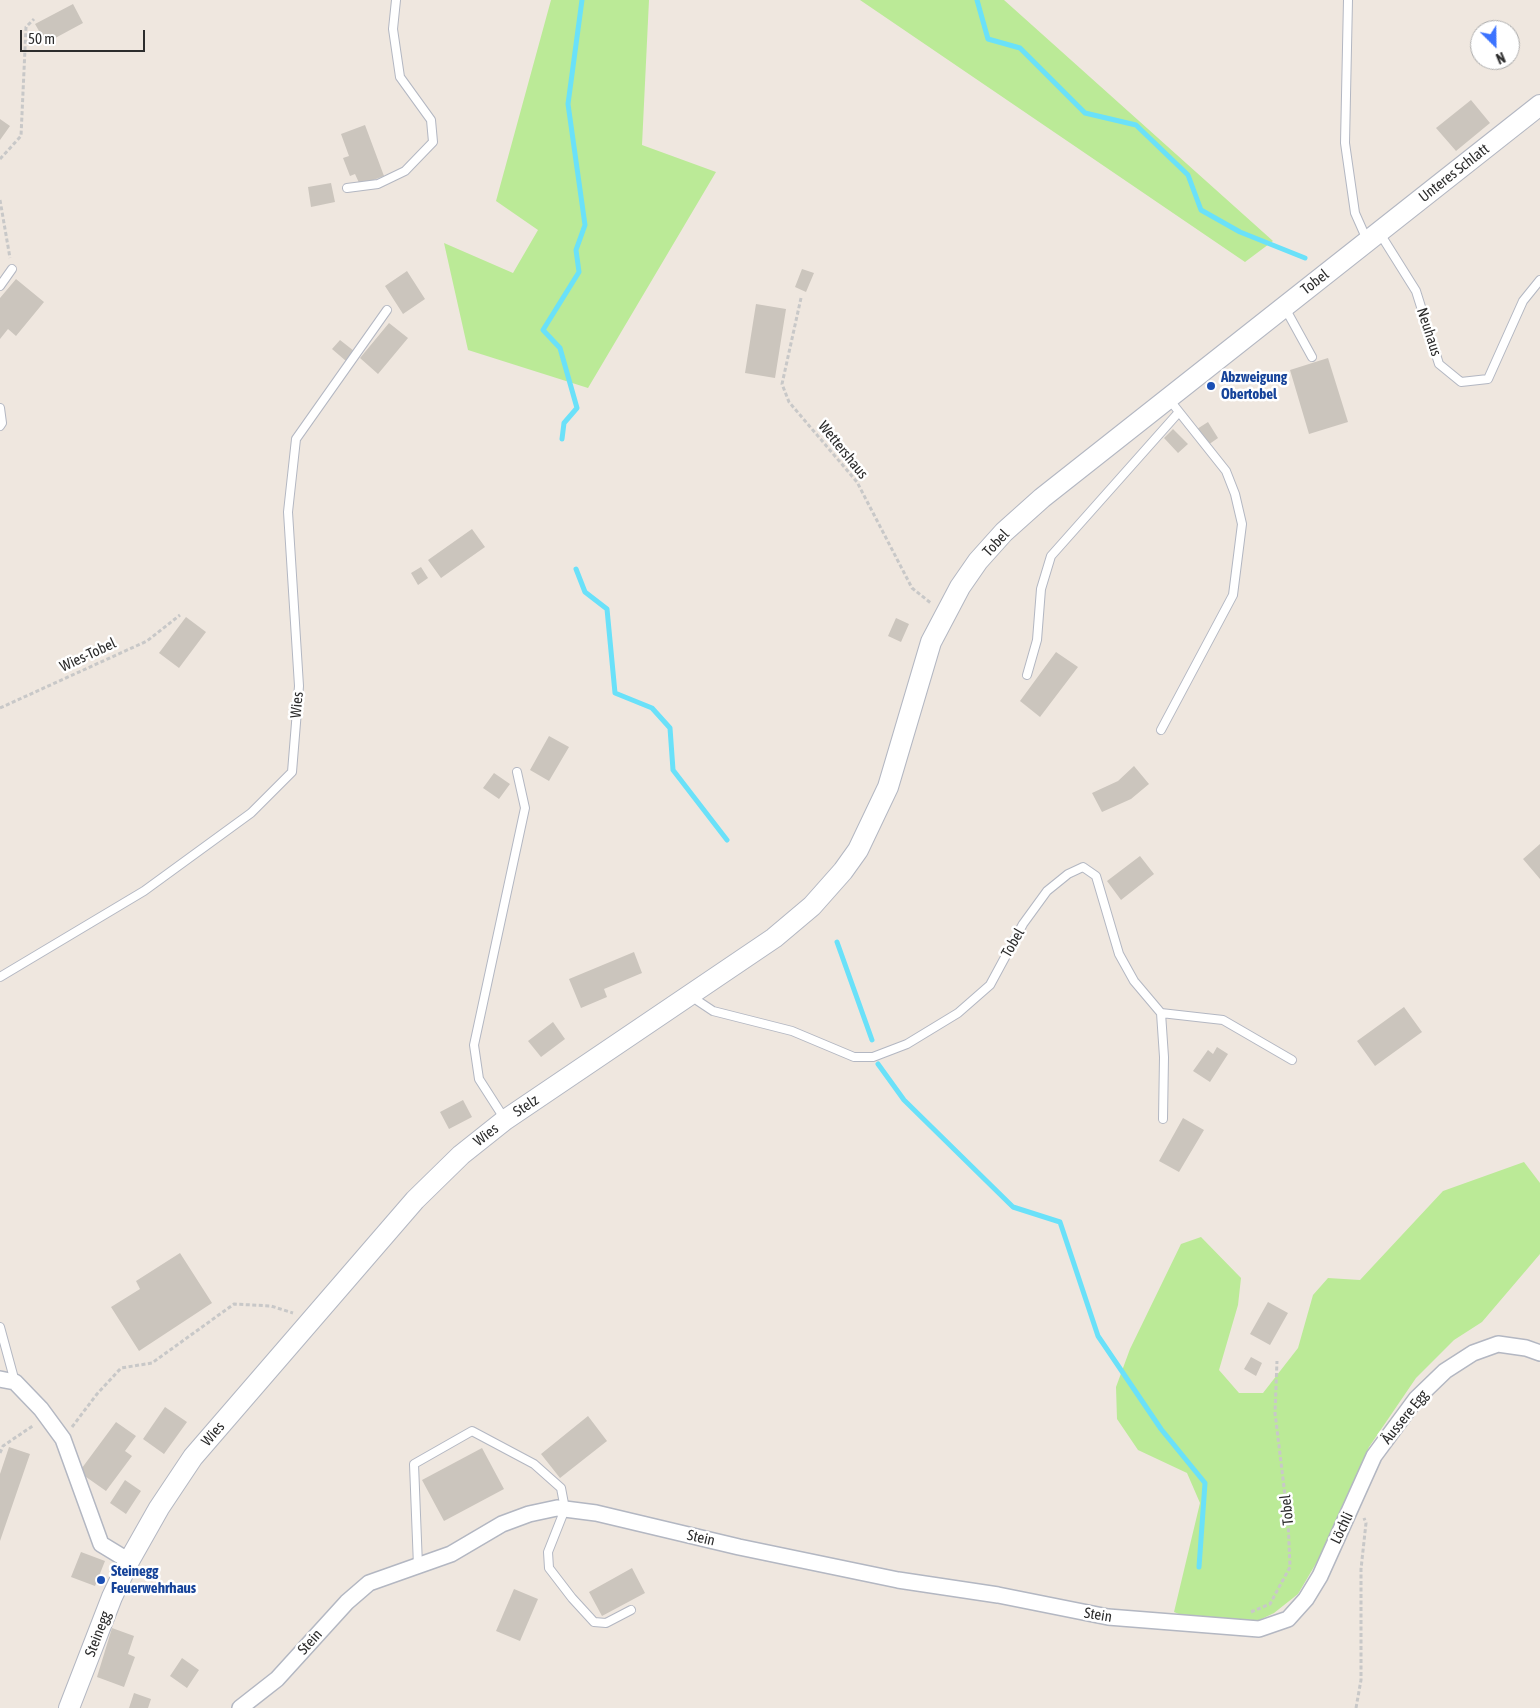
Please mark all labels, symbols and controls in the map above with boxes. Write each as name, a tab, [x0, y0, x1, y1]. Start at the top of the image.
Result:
scale bar	[22, 20, 148, 52]
north arrow	[1470, 20, 1520, 70]
text: 50 m	[28, 30, 55, 47]
text: N	[1494, 49, 1507, 67]
street label: Unteres Schlatt	[1415, 140, 1493, 206]
street label: Tobel	[1297, 265, 1333, 299]
street label: Neuhaus	[1413, 306, 1445, 358]
place label: Abzweigung Obertobel	[1221, 368, 1287, 403]
marker: Abzweigung Obertobel	[1205, 380, 1217, 392]
street label: Wettershaus	[814, 418, 872, 482]
street label: Tobel	[979, 526, 1013, 560]
street label: Wies-Tobel	[57, 634, 119, 676]
street label: Wies	[287, 691, 307, 719]
street label: Tobel	[998, 925, 1028, 961]
street label: Stelz	[510, 1091, 542, 1121]
street label: Wies	[470, 1120, 502, 1150]
street label: Äussere Egg	[1378, 1386, 1432, 1448]
street label: Wies	[198, 1418, 228, 1450]
street label: Tobel	[1276, 1494, 1298, 1526]
street label: Löchli	[1327, 1509, 1357, 1547]
street label: Stein	[685, 1526, 717, 1550]
place label: Steinegg Feuerwehrhaus	[111, 1562, 196, 1597]
marker: Steinegg Feuerwehrhaus	[95, 1574, 107, 1586]
street label: Stein	[1083, 1604, 1113, 1626]
street label: Steinegg	[81, 1609, 115, 1659]
street label: Stein	[294, 1626, 326, 1658]

